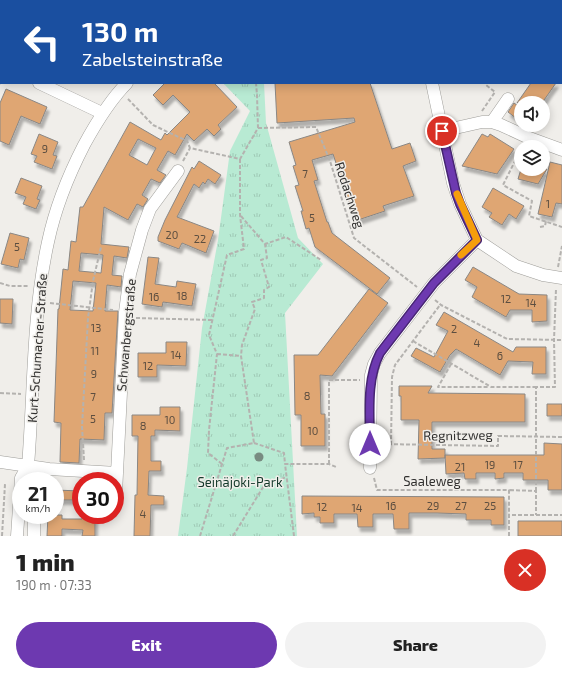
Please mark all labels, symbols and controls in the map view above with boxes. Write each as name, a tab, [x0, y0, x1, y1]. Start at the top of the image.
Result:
text: 130 m	[82, 14, 158, 48]
icon: left	[16, 16, 68, 68]
text: Zabelsteinstraße	[82, 48, 223, 70]
map controls	[514, 96, 550, 176]
button: sound	[514, 96, 550, 132]
pin	[425, 114, 459, 148]
icon: arrive	[431, 120, 453, 142]
button: layers	[514, 140, 550, 176]
house number: 9	[42, 142, 48, 155]
street label: Rodachweg	[332, 160, 368, 230]
house number: 7	[302, 167, 308, 180]
house number: 1	[546, 197, 550, 210]
house number: 5	[309, 211, 315, 224]
house number: 20	[166, 228, 178, 241]
house number: 22	[194, 232, 206, 245]
house number: 5	[14, 240, 20, 253]
street label: Kurt-Schumacher-Straße	[24, 273, 50, 423]
street label: Schwanbergstraße	[113, 278, 139, 392]
house number: 18	[176, 289, 188, 302]
house number: 16	[149, 290, 159, 303]
house number: 12	[501, 292, 511, 305]
house number: 14	[525, 296, 537, 309]
house number: 13	[91, 321, 101, 334]
house number: 2	[451, 322, 457, 335]
house number: 4	[474, 336, 481, 349]
house number: 11	[91, 344, 99, 357]
house number: 14	[170, 348, 182, 361]
house number: 6	[497, 349, 503, 362]
house number: 12	[143, 359, 153, 372]
house number: 9	[91, 367, 97, 380]
house number: 8	[304, 389, 310, 402]
house number: 7	[90, 390, 96, 403]
house number: 5	[90, 412, 96, 425]
house number: 10	[164, 413, 176, 426]
house number: 8	[140, 419, 146, 432]
position arrow	[349, 423, 391, 465]
house number: 10	[307, 424, 319, 437]
street label: Regnitzweg	[423, 426, 493, 444]
house number: 19	[485, 458, 495, 471]
house number: 17	[513, 458, 523, 471]
house number: 21	[455, 460, 465, 473]
speed limit sign: 30	[72, 472, 124, 524]
street label: Saaleweg	[403, 473, 461, 489]
park label: Seinäjoki-Park	[197, 474, 283, 490]
text: 21	[28, 481, 48, 505]
house number: 16	[386, 499, 396, 512]
house number: 29	[427, 499, 439, 512]
house number: 27	[455, 499, 467, 512]
house number: 25	[484, 499, 496, 512]
house number: 12	[317, 500, 327, 513]
house number: 14	[351, 501, 363, 514]
text: km/h	[26, 502, 50, 514]
house number: 4	[140, 507, 147, 520]
text: 1 min	[16, 547, 75, 576]
button: close	[504, 549, 546, 591]
text: 190 m · 07:33	[16, 577, 92, 593]
button: Exit	[16, 622, 277, 668]
button: Share	[285, 622, 546, 668]

